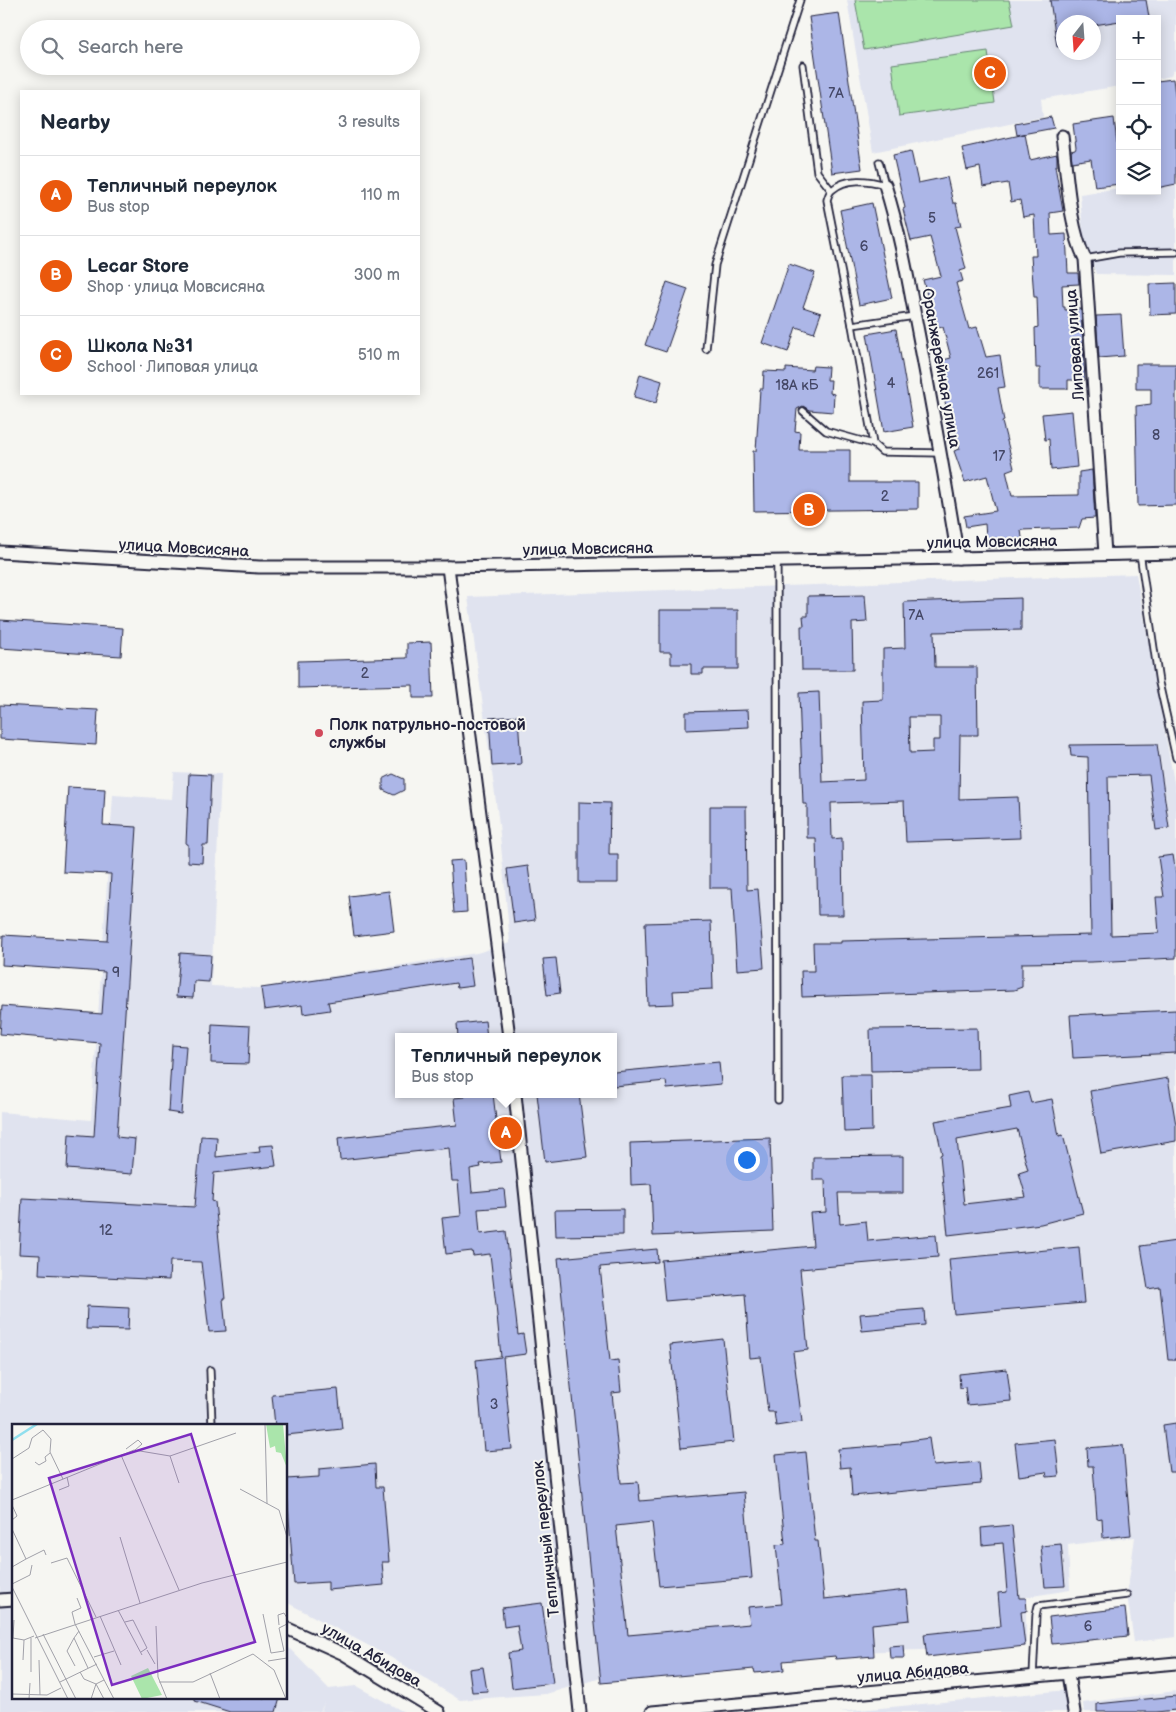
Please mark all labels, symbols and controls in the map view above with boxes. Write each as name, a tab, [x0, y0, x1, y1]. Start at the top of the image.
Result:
north arrow	[1056, 15, 1101, 60]
map controls	[1116, 15, 1161, 195]
button: +	[1116, 15, 1161, 60]
search box	[20, 20, 420, 75]
icon: search	[38, 34, 66, 62]
text: Search here	[78, 36, 183, 59]
pin: C	[974, 54, 1006, 92]
button: −	[1116, 60, 1161, 105]
house number: 7А	[828, 85, 844, 102]
button: locate	[1116, 105, 1161, 150]
text: Nearby	[40, 110, 110, 135]
text: 3 results	[338, 113, 400, 132]
button: layers	[1116, 150, 1161, 195]
text: Тепличный переулок	[87, 175, 277, 198]
text: A	[51, 186, 61, 205]
text: 110 m	[361, 186, 400, 205]
text: Bus stop	[87, 198, 150, 217]
house number: 5	[928, 210, 936, 227]
house number: 6	[860, 238, 869, 255]
text: Lecar Store	[87, 255, 189, 278]
text: B	[50, 266, 62, 285]
text: 300 m	[354, 266, 400, 285]
text: Shop · улица Мовсисяна	[87, 278, 265, 297]
street label: Оранжерейная улица	[917, 287, 964, 450]
street label: Липовая улица	[1062, 288, 1089, 402]
text: Школа №31	[87, 335, 193, 358]
text: C	[50, 346, 62, 365]
text: 510 m	[358, 346, 400, 365]
text: School · Липовая улица	[87, 358, 258, 377]
house number: 261	[977, 365, 999, 382]
house number: 4	[887, 375, 896, 392]
house number: 18А кБ	[776, 377, 819, 394]
house number: 8	[1152, 427, 1160, 444]
house number: 17	[993, 448, 1005, 465]
house number: 2	[881, 488, 890, 505]
pin: B	[793, 491, 825, 529]
street label: улица Мовсисяна	[927, 532, 1058, 553]
street label: улица Мовсисяна	[118, 536, 250, 561]
street label: улица Мовсисяна	[523, 539, 654, 560]
house number: 7А	[908, 607, 924, 624]
house number: 2	[361, 665, 370, 682]
place label: Полк патрульно-постовой службы	[329, 716, 526, 753]
marker: Полк патрульно-постовой службы	[313, 727, 325, 739]
house number: 9	[112, 964, 120, 981]
popup	[395, 1033, 617, 1098]
text: Тепличный переулок	[411, 1045, 601, 1068]
text: Bus stop	[411, 1068, 474, 1087]
pin: A	[490, 1114, 522, 1152]
your location	[734, 1147, 760, 1173]
house number: 12	[99, 1222, 114, 1239]
house number: 3	[490, 1396, 498, 1413]
inset map	[12, 1424, 288, 1700]
street label: Тепличный переулок	[529, 1459, 564, 1618]
house number: 6	[1084, 1618, 1093, 1635]
street label: улица Абидова	[318, 1619, 425, 1692]
street label: улица Абидова	[857, 1659, 970, 1688]

